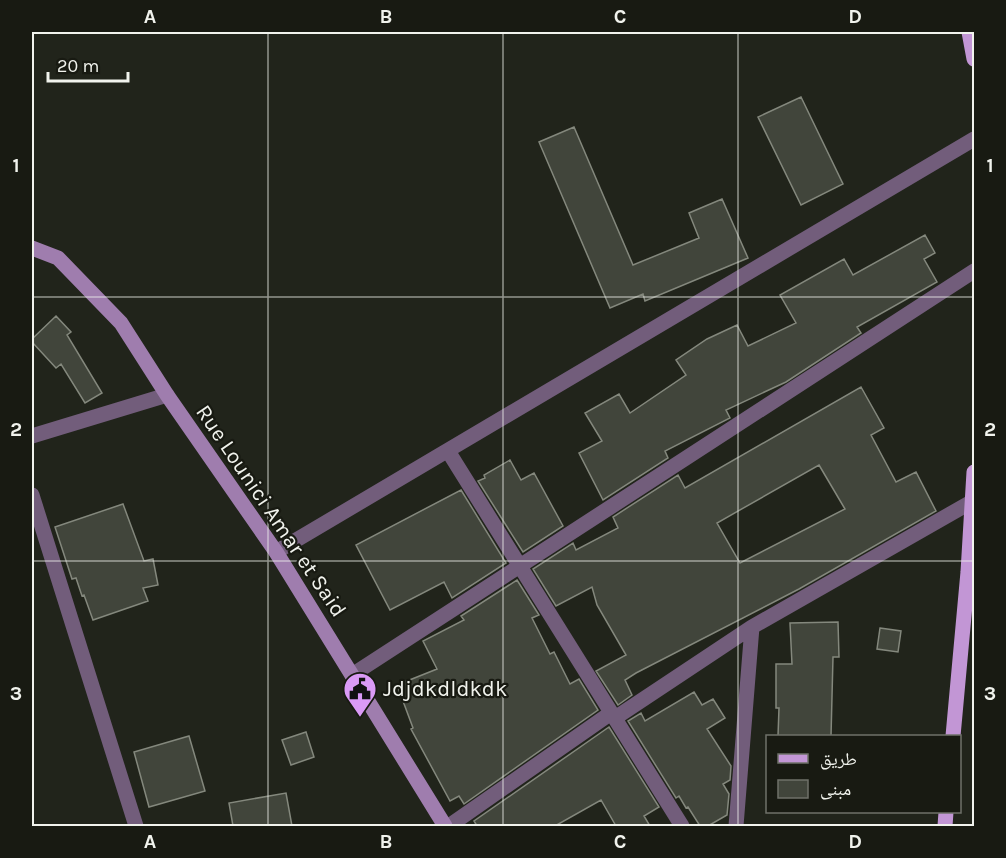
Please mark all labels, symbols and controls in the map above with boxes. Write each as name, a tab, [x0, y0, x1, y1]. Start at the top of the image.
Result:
text: A	[144, 5, 157, 28]
text: B	[380, 5, 392, 28]
text: C	[614, 5, 626, 28]
text: D	[848, 5, 862, 28]
scale bar	[48, 45, 128, 83]
text: 20 m	[57, 55, 99, 77]
text: 1	[12, 154, 20, 177]
text: 1	[986, 154, 994, 177]
street label: Rue Lounici Amar et Said	[190, 400, 352, 622]
text: 2	[10, 418, 22, 441]
text: 2	[984, 418, 996, 441]
public building icon: Jdjdkdldkdk	[342, 671, 378, 718]
place label: Jdjdkdldkdk	[383, 676, 507, 702]
text: 3	[10, 682, 22, 705]
text: 3	[984, 682, 996, 705]
legend	[766, 735, 961, 813]
text: طريق	[820, 748, 857, 770]
text: مبنى	[820, 778, 851, 800]
text: A	[144, 830, 157, 853]
text: B	[380, 830, 392, 853]
text: C	[614, 830, 626, 853]
text: D	[848, 830, 862, 853]

